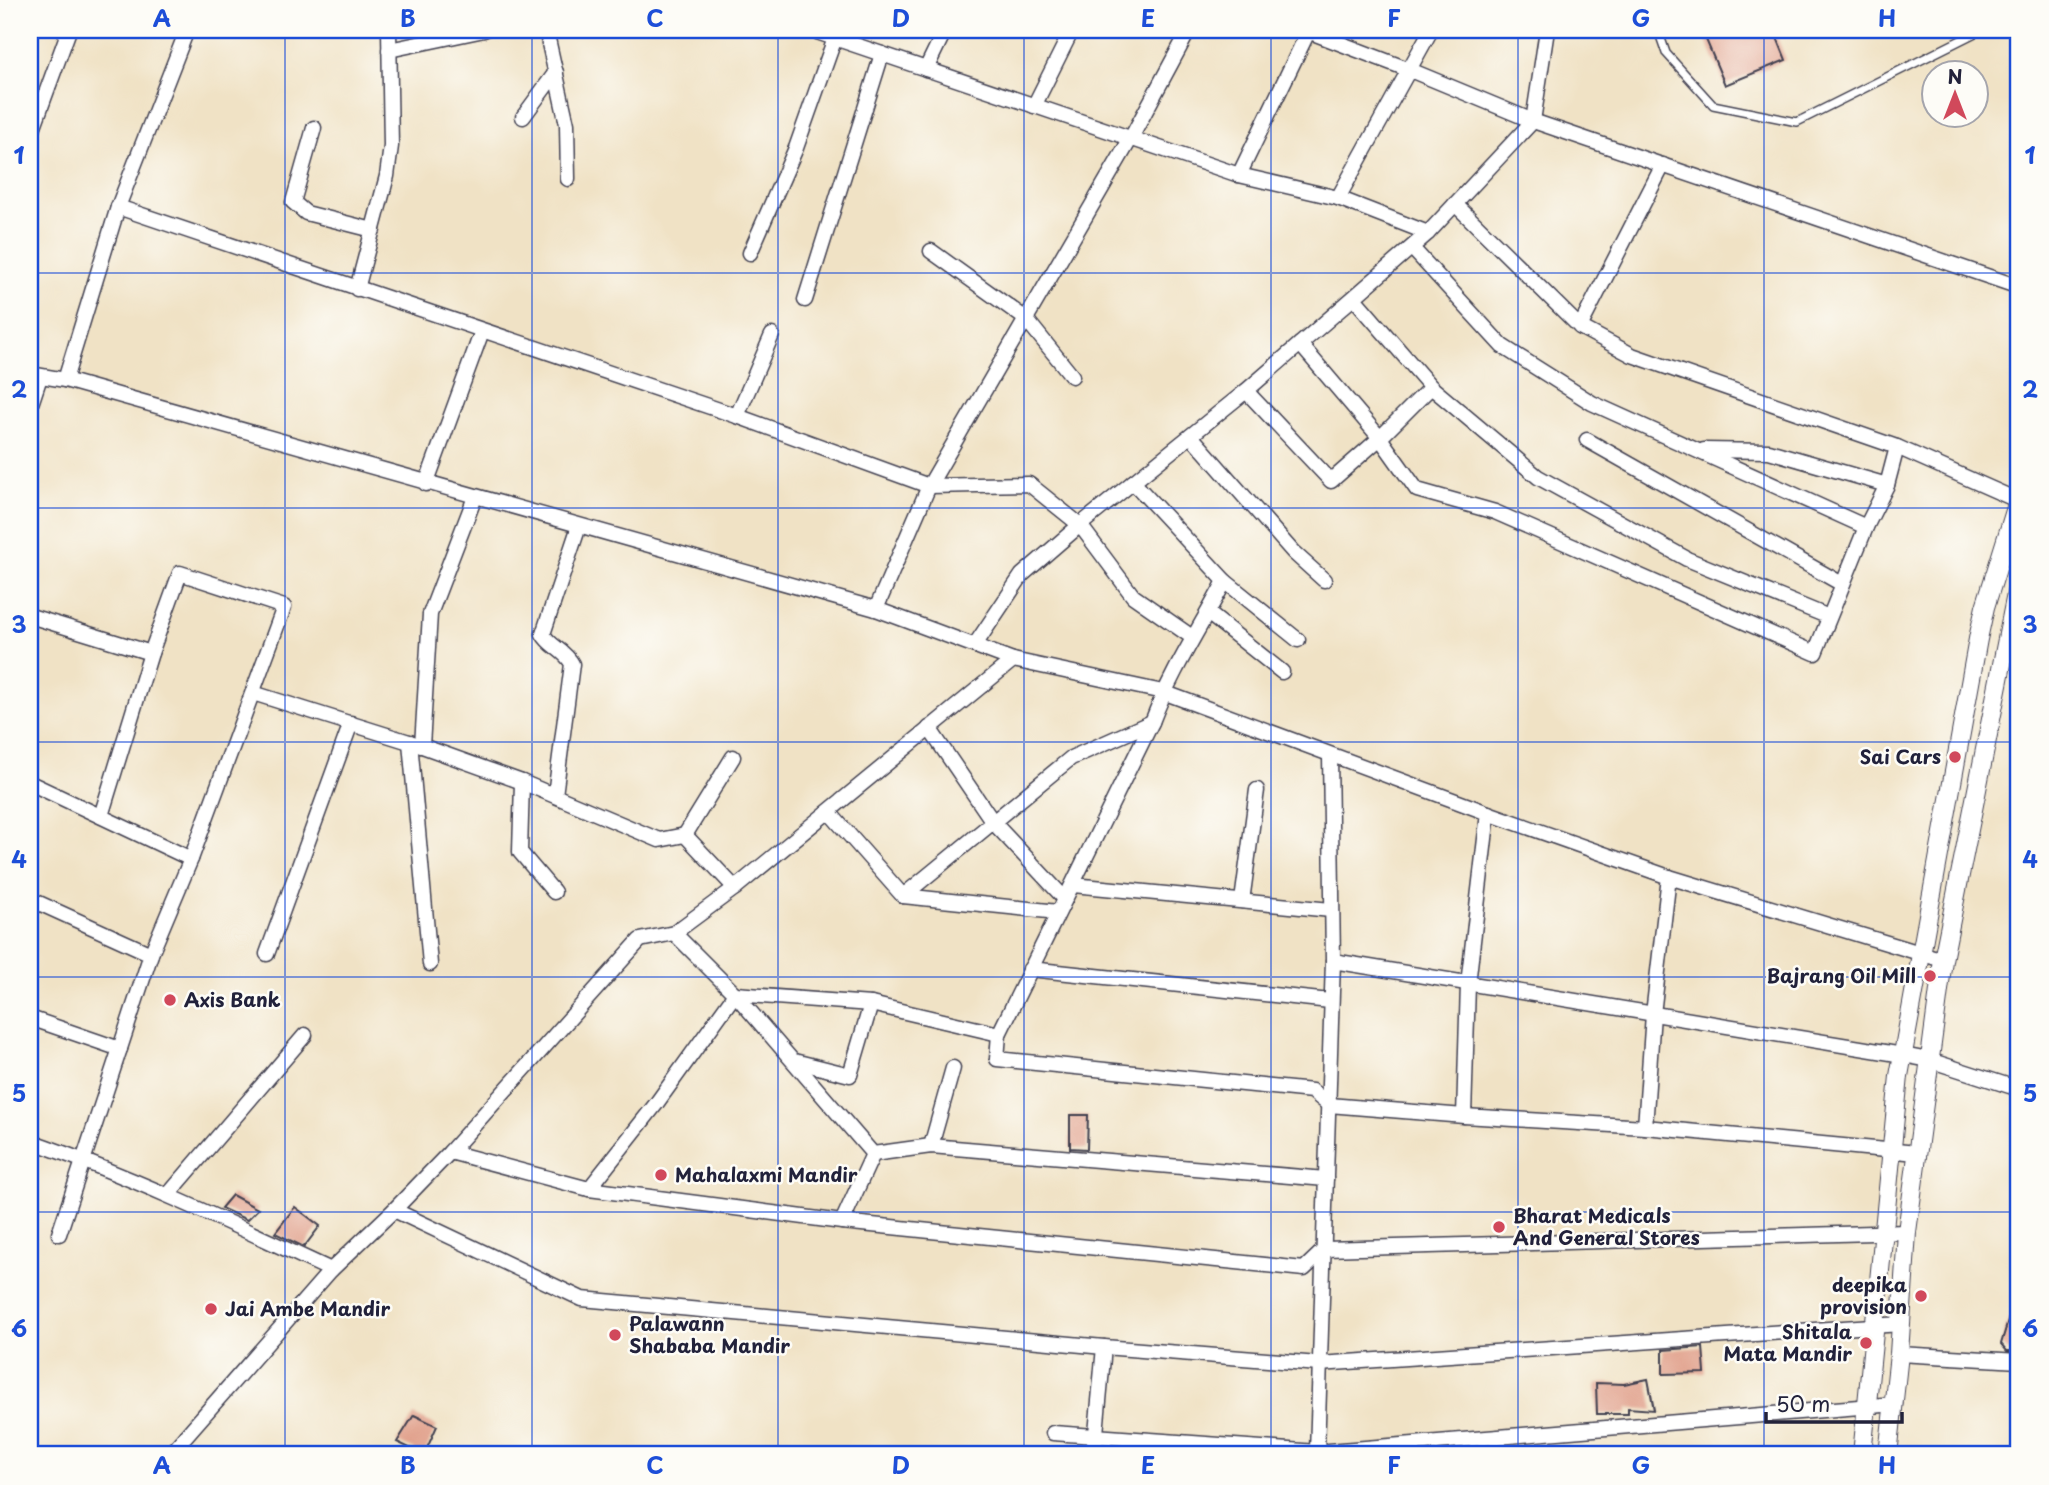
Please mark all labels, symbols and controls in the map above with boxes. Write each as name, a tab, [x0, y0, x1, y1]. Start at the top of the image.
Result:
text: A	[153, 0, 171, 35]
text: B	[400, 0, 416, 35]
text: C	[646, 0, 664, 35]
text: D	[892, 0, 910, 35]
text: E	[1141, 0, 1155, 35]
text: F	[1387, 0, 1401, 35]
text: G	[1632, 0, 1650, 35]
text: H	[1878, 0, 1896, 35]
north arrow	[1920, 60, 1990, 130]
text: N	[1947, 62, 1963, 90]
text: 1	[14, 137, 25, 172]
text: 1	[2025, 137, 2036, 172]
text: 2	[11, 371, 27, 406]
text: 2	[2022, 371, 2038, 406]
text: 3	[11, 606, 27, 641]
text: 3	[2022, 606, 2038, 641]
place label: Sai Cars	[1860, 742, 1941, 770]
marker: Sai Cars	[1947, 749, 1963, 765]
text: 4	[11, 841, 27, 876]
text: 4	[2022, 841, 2038, 876]
place label: Bajrang Oil Mill	[1766, 961, 1916, 989]
marker: Bajrang Oil Mill	[1922, 968, 1938, 984]
place label: Axis Bank	[184, 985, 281, 1013]
marker: Axis Bank	[162, 992, 178, 1008]
text: 5	[12, 1075, 26, 1110]
text: 5	[2023, 1075, 2037, 1110]
place label: Mahalaxmi Mandir	[675, 1160, 858, 1188]
marker: Mahalaxmi Mandir	[653, 1167, 669, 1183]
place label: Bharat Medicals And General Stores	[1513, 1201, 1700, 1251]
marker: Bharat Medicals And General Stores	[1491, 1219, 1507, 1235]
place label: deepika provision	[1820, 1270, 1907, 1320]
marker: deepika provision	[1913, 1288, 1929, 1304]
place label: Jai Ambe Mandir	[225, 1294, 390, 1322]
marker: Jai Ambe Mandir	[203, 1301, 219, 1317]
place label: Palawann Shababa Mandir	[629, 1309, 790, 1359]
text: 6	[11, 1310, 27, 1345]
text: 6	[2022, 1310, 2038, 1345]
place label: Shitala Mata Mandir	[1723, 1317, 1852, 1367]
marker: Palawann Shababa Mandir	[607, 1327, 623, 1343]
marker: Shitala Mata Mandir	[1858, 1335, 1874, 1351]
scale bar	[1766, 1380, 1902, 1424]
text: 50 m	[1776, 1387, 1830, 1419]
text: A	[153, 1447, 171, 1482]
text: B	[400, 1447, 416, 1482]
text: C	[646, 1447, 664, 1482]
text: D	[892, 1447, 910, 1482]
text: E	[1141, 1447, 1155, 1482]
text: F	[1387, 1447, 1401, 1482]
text: G	[1632, 1447, 1650, 1482]
text: H	[1878, 1447, 1896, 1482]

